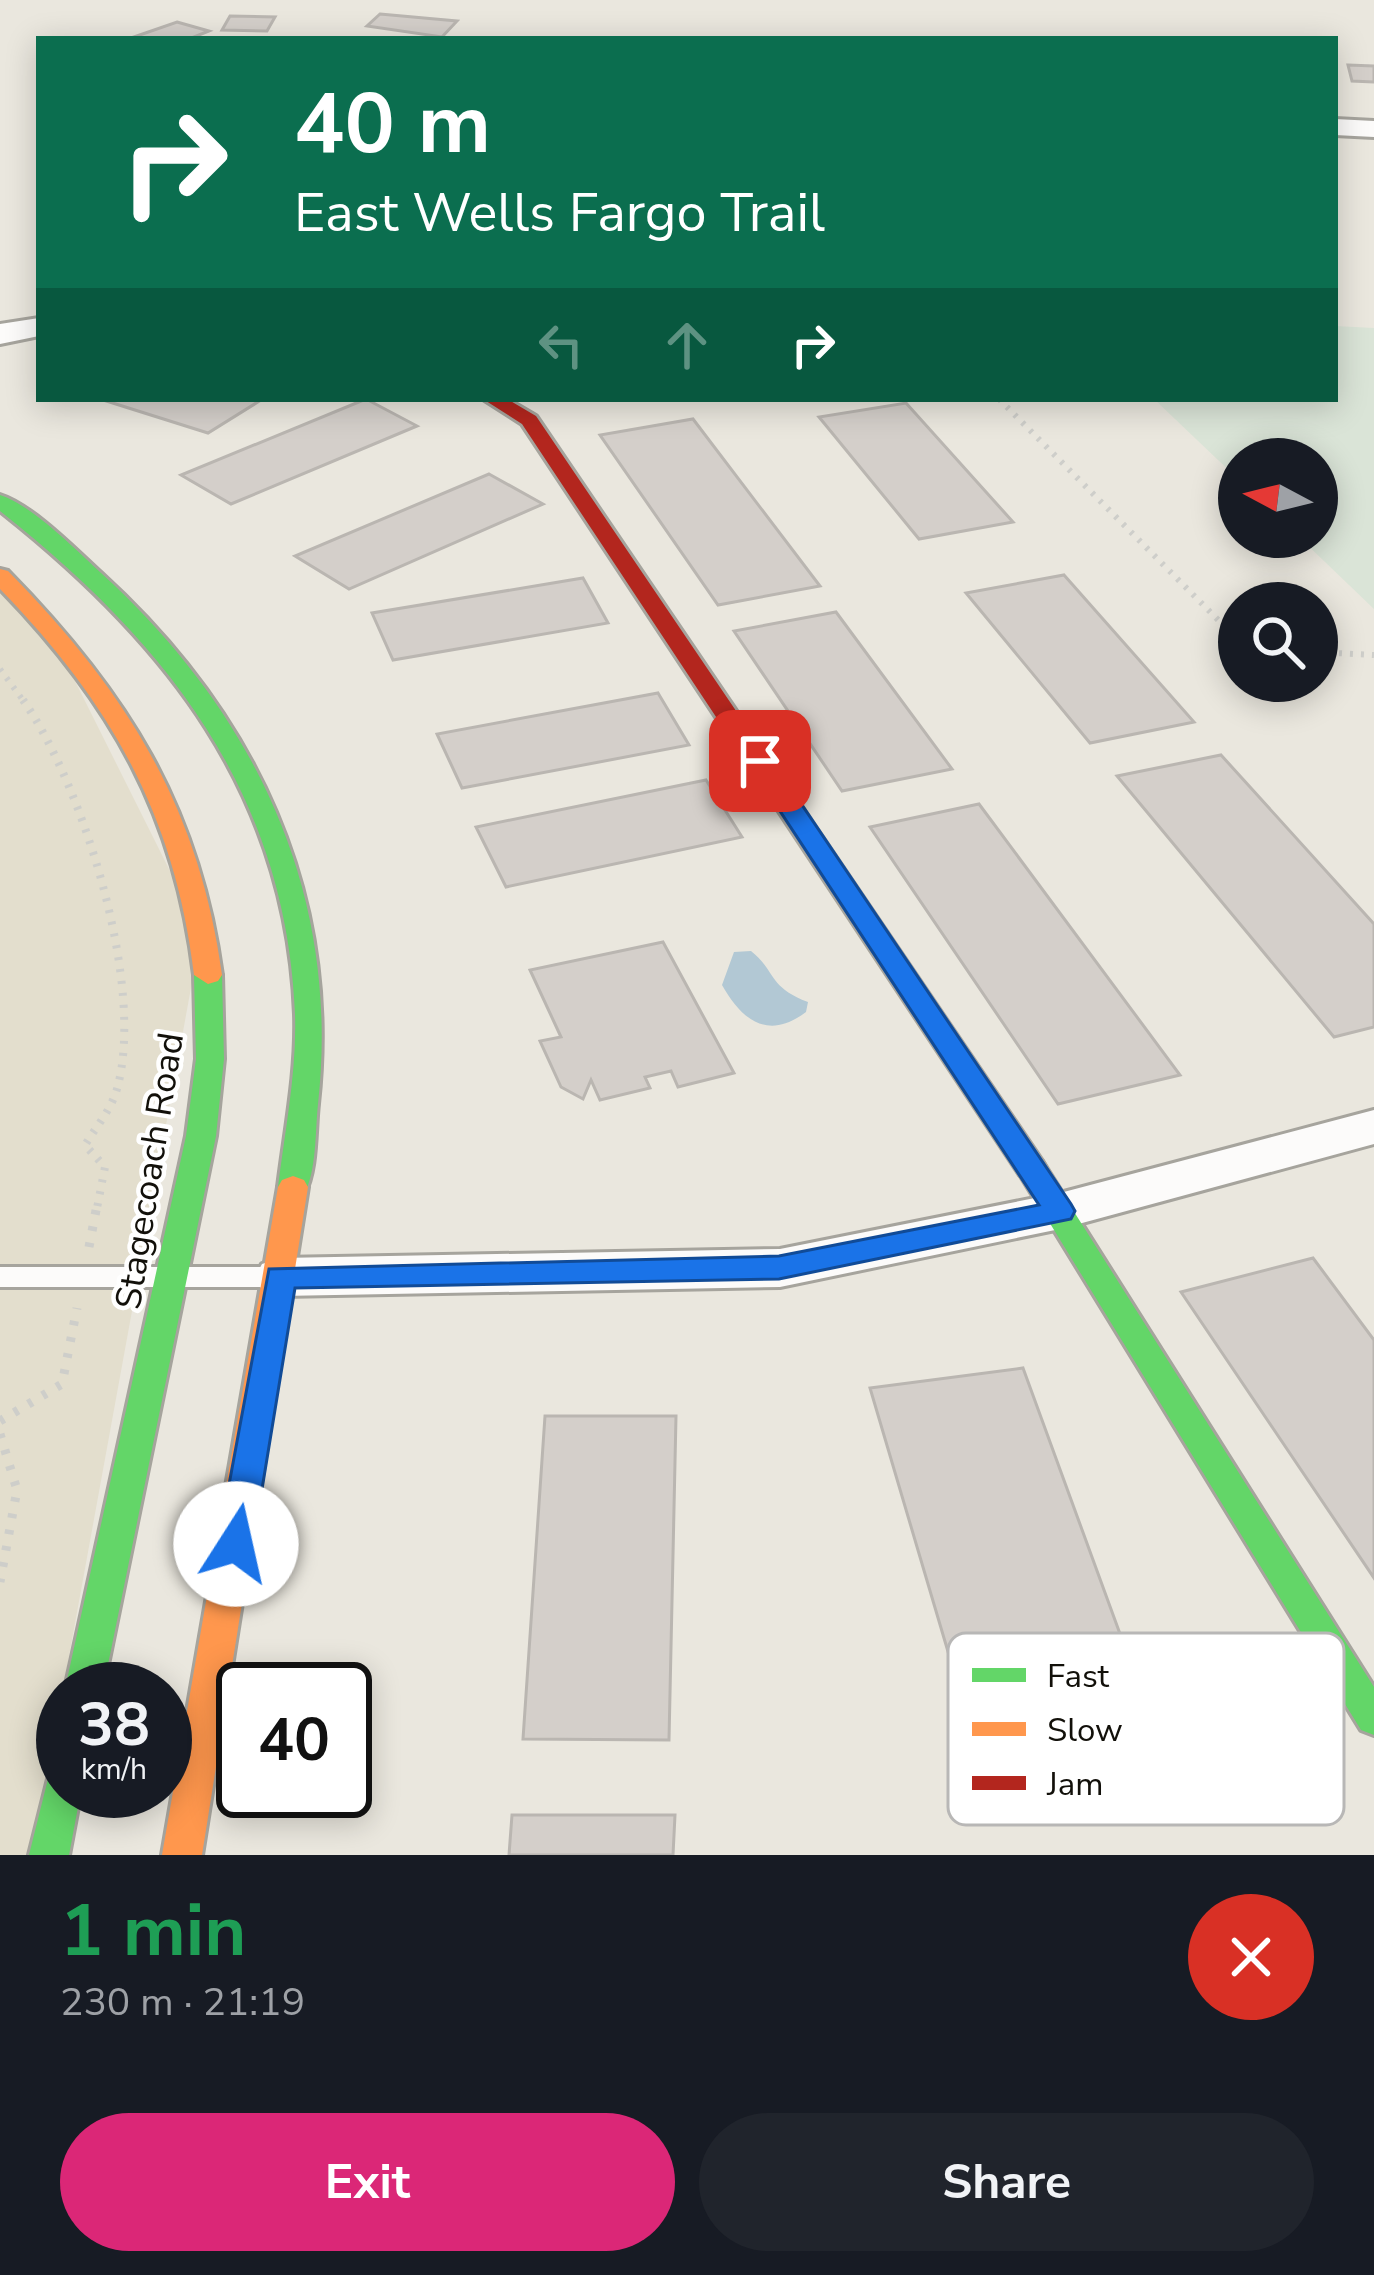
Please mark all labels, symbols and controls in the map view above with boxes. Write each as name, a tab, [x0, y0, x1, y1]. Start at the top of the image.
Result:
text: 40 m	[294, 67, 491, 182]
icon: right	[96, 84, 252, 240]
text: East Wells Fargo Trail	[294, 176, 825, 250]
icon: left	[528, 312, 594, 378]
icon: ahead	[654, 312, 720, 378]
icon: right	[780, 312, 846, 378]
north arrow	[1218, 438, 1338, 558]
map controls	[1218, 438, 1338, 702]
button: search	[1218, 582, 1338, 702]
pin	[709, 710, 811, 812]
icon: arrive	[727, 728, 793, 794]
street label: Stagecoach Road	[104, 1029, 196, 1313]
position arrow	[173, 1481, 299, 1607]
legend	[948, 1633, 1344, 1825]
text: Fast	[1047, 1654, 1110, 1699]
speed limit sign: 40	[216, 1662, 372, 1818]
text: 38	[78, 1684, 150, 1766]
text: Slow	[1047, 1708, 1123, 1753]
text: km/h	[81, 1749, 147, 1790]
text: Jam	[1046, 1762, 1103, 1807]
text: 1 min	[60, 1882, 246, 1980]
button: close	[1188, 1894, 1314, 2020]
text: 230 m · 21:19	[60, 1976, 305, 2029]
button: Exit	[60, 2113, 675, 2251]
button: Share	[699, 2113, 1314, 2251]

